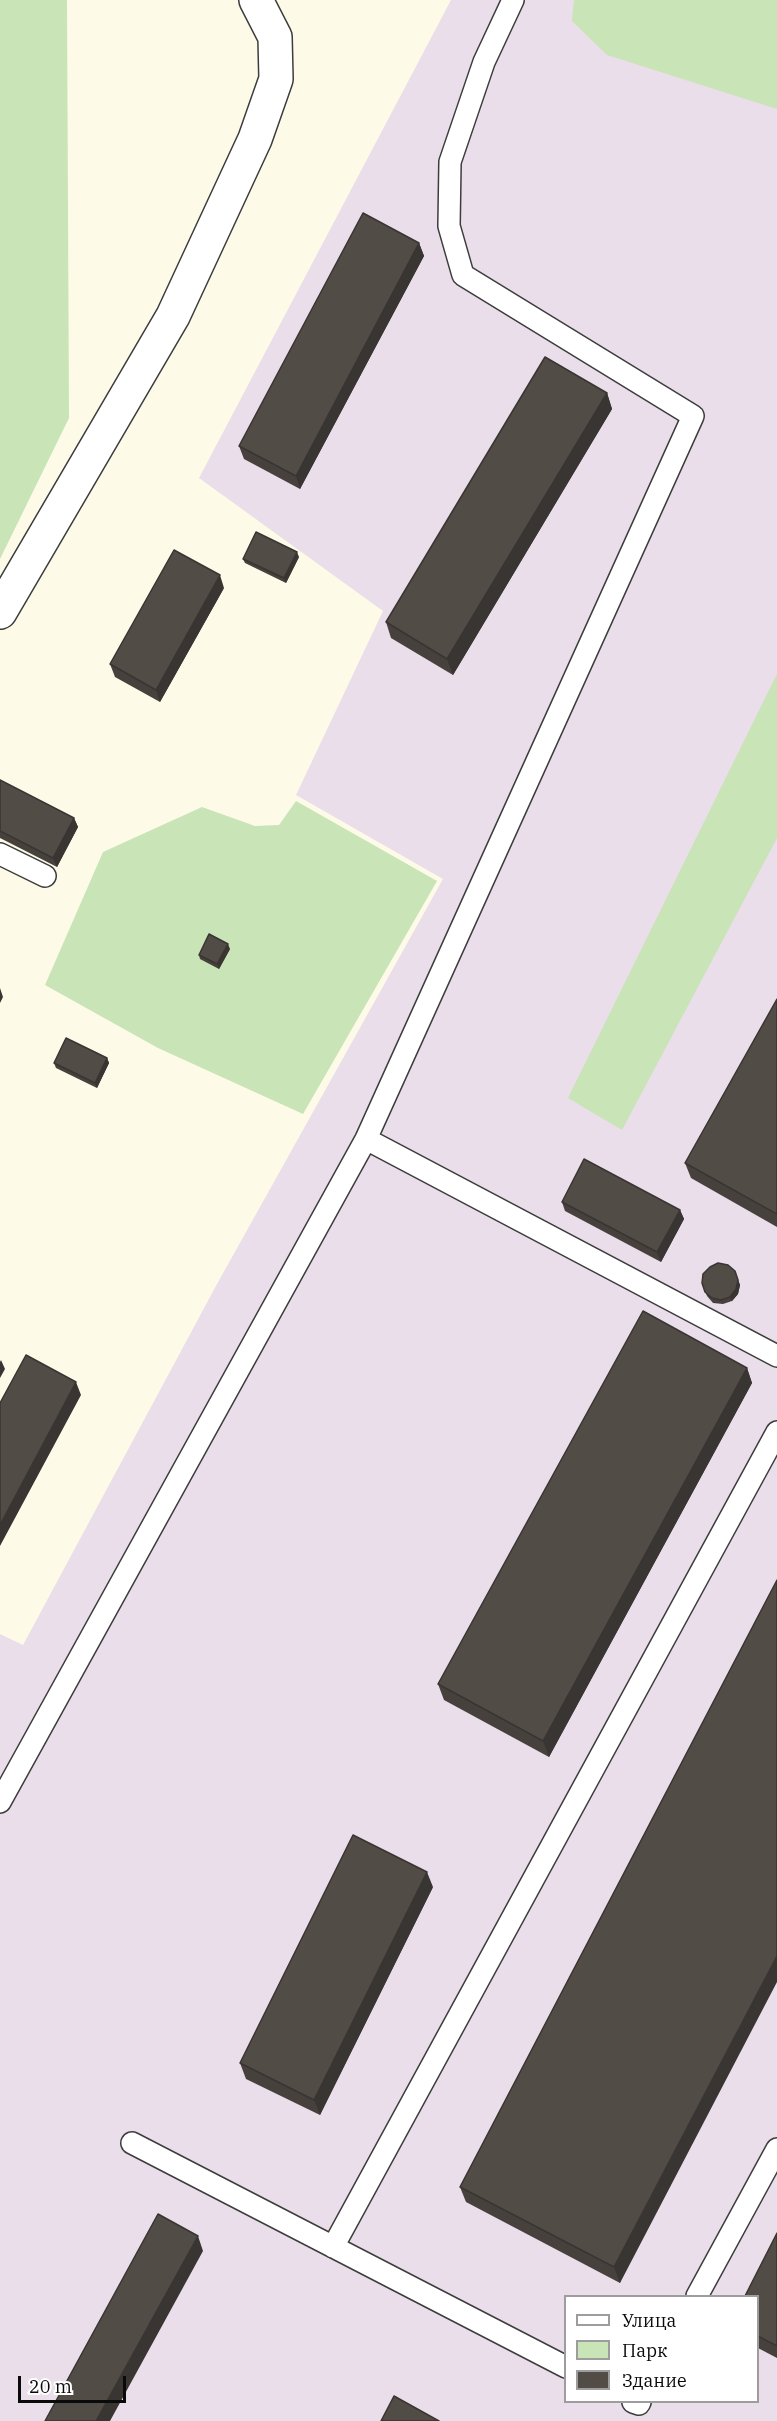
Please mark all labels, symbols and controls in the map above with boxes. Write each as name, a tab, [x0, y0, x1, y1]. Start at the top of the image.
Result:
legend	[564, 2295, 759, 2403]
text: Улица	[622, 2309, 676, 2332]
text: Парк	[622, 2339, 668, 2362]
scale bar	[21, 2364, 129, 2402]
text: Здание	[622, 2369, 687, 2392]
text: 20 m	[29, 2375, 72, 2398]

